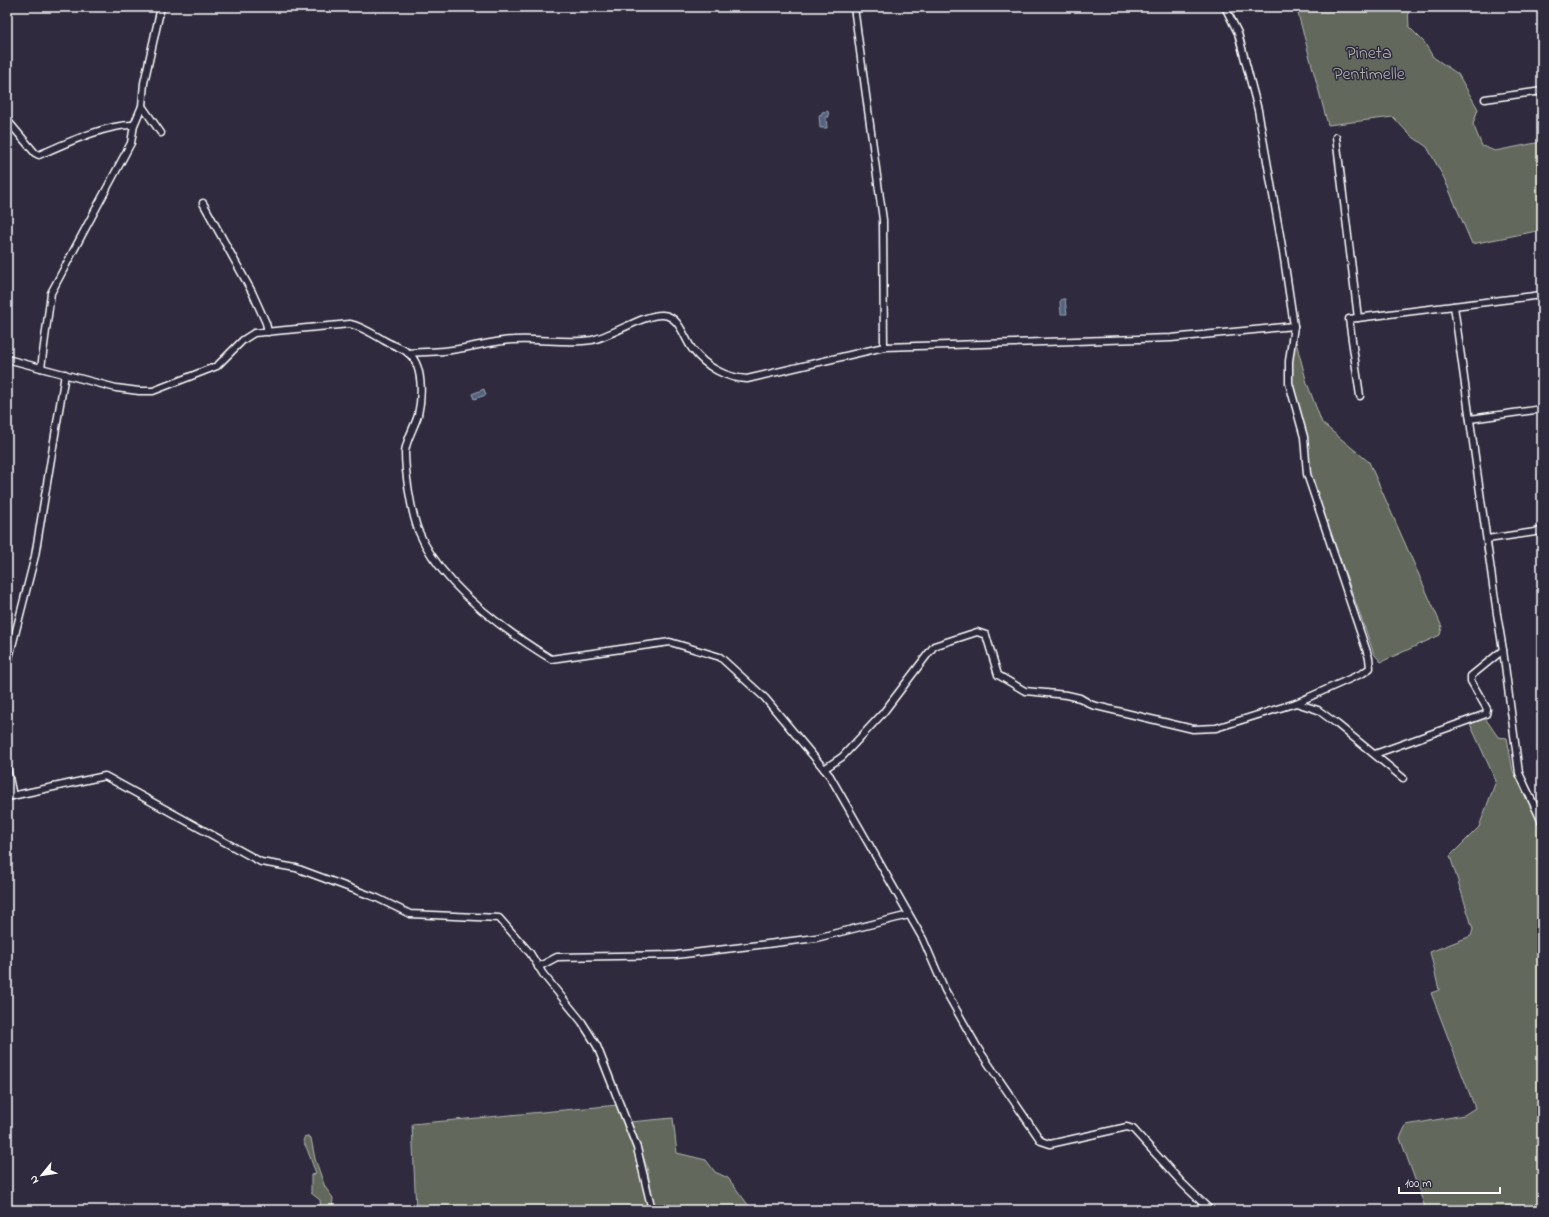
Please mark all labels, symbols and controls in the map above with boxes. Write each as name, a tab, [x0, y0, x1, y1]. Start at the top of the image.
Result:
park label: Pineta Pentimelle	[1333, 41, 1406, 88]
north arrow	[22, 1155, 62, 1195]
scale bar	[1399, 1169, 1500, 1195]
text: N	[25, 1172, 43, 1187]
text: 100 m	[1405, 1175, 1432, 1193]

